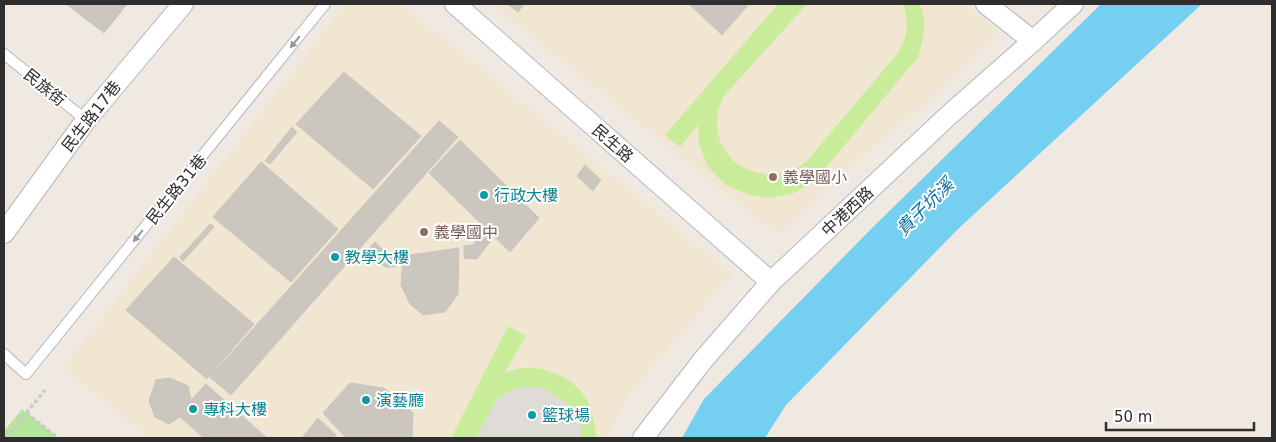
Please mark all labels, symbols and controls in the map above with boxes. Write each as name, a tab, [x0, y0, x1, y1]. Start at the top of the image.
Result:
one-way arrow	[289, 35, 300, 48]
street label: 民族街	[20, 65, 69, 110]
street label: 民生路17巷	[58, 77, 125, 155]
street label: 民生路	[588, 120, 637, 166]
street label: 民生路31巷	[142, 151, 210, 228]
place label: 義學國小	[783, 168, 847, 187]
marker: 義學國小	[767, 171, 779, 183]
water label: 貴子坑溪	[892, 172, 960, 240]
street label: 中港西路	[817, 183, 877, 240]
place label: 行政大樓	[494, 186, 558, 205]
marker: 行政大樓	[478, 189, 490, 201]
place label: 義學國中	[434, 223, 498, 242]
marker: 義學國中	[418, 226, 430, 238]
one-way arrow	[132, 229, 143, 242]
place label: 教學大樓	[345, 248, 409, 267]
marker: 教學大樓	[329, 251, 341, 263]
place label: 演藝廳	[376, 391, 424, 410]
marker: 演藝廳	[360, 394, 372, 406]
place label: 專科大樓	[203, 400, 267, 419]
scale bar	[1106, 400, 1254, 432]
marker: 專科大樓	[187, 403, 199, 415]
place label: 籃球場	[542, 406, 590, 425]
text: 50 m	[1114, 408, 1152, 426]
marker: 籃球場	[526, 409, 538, 421]

